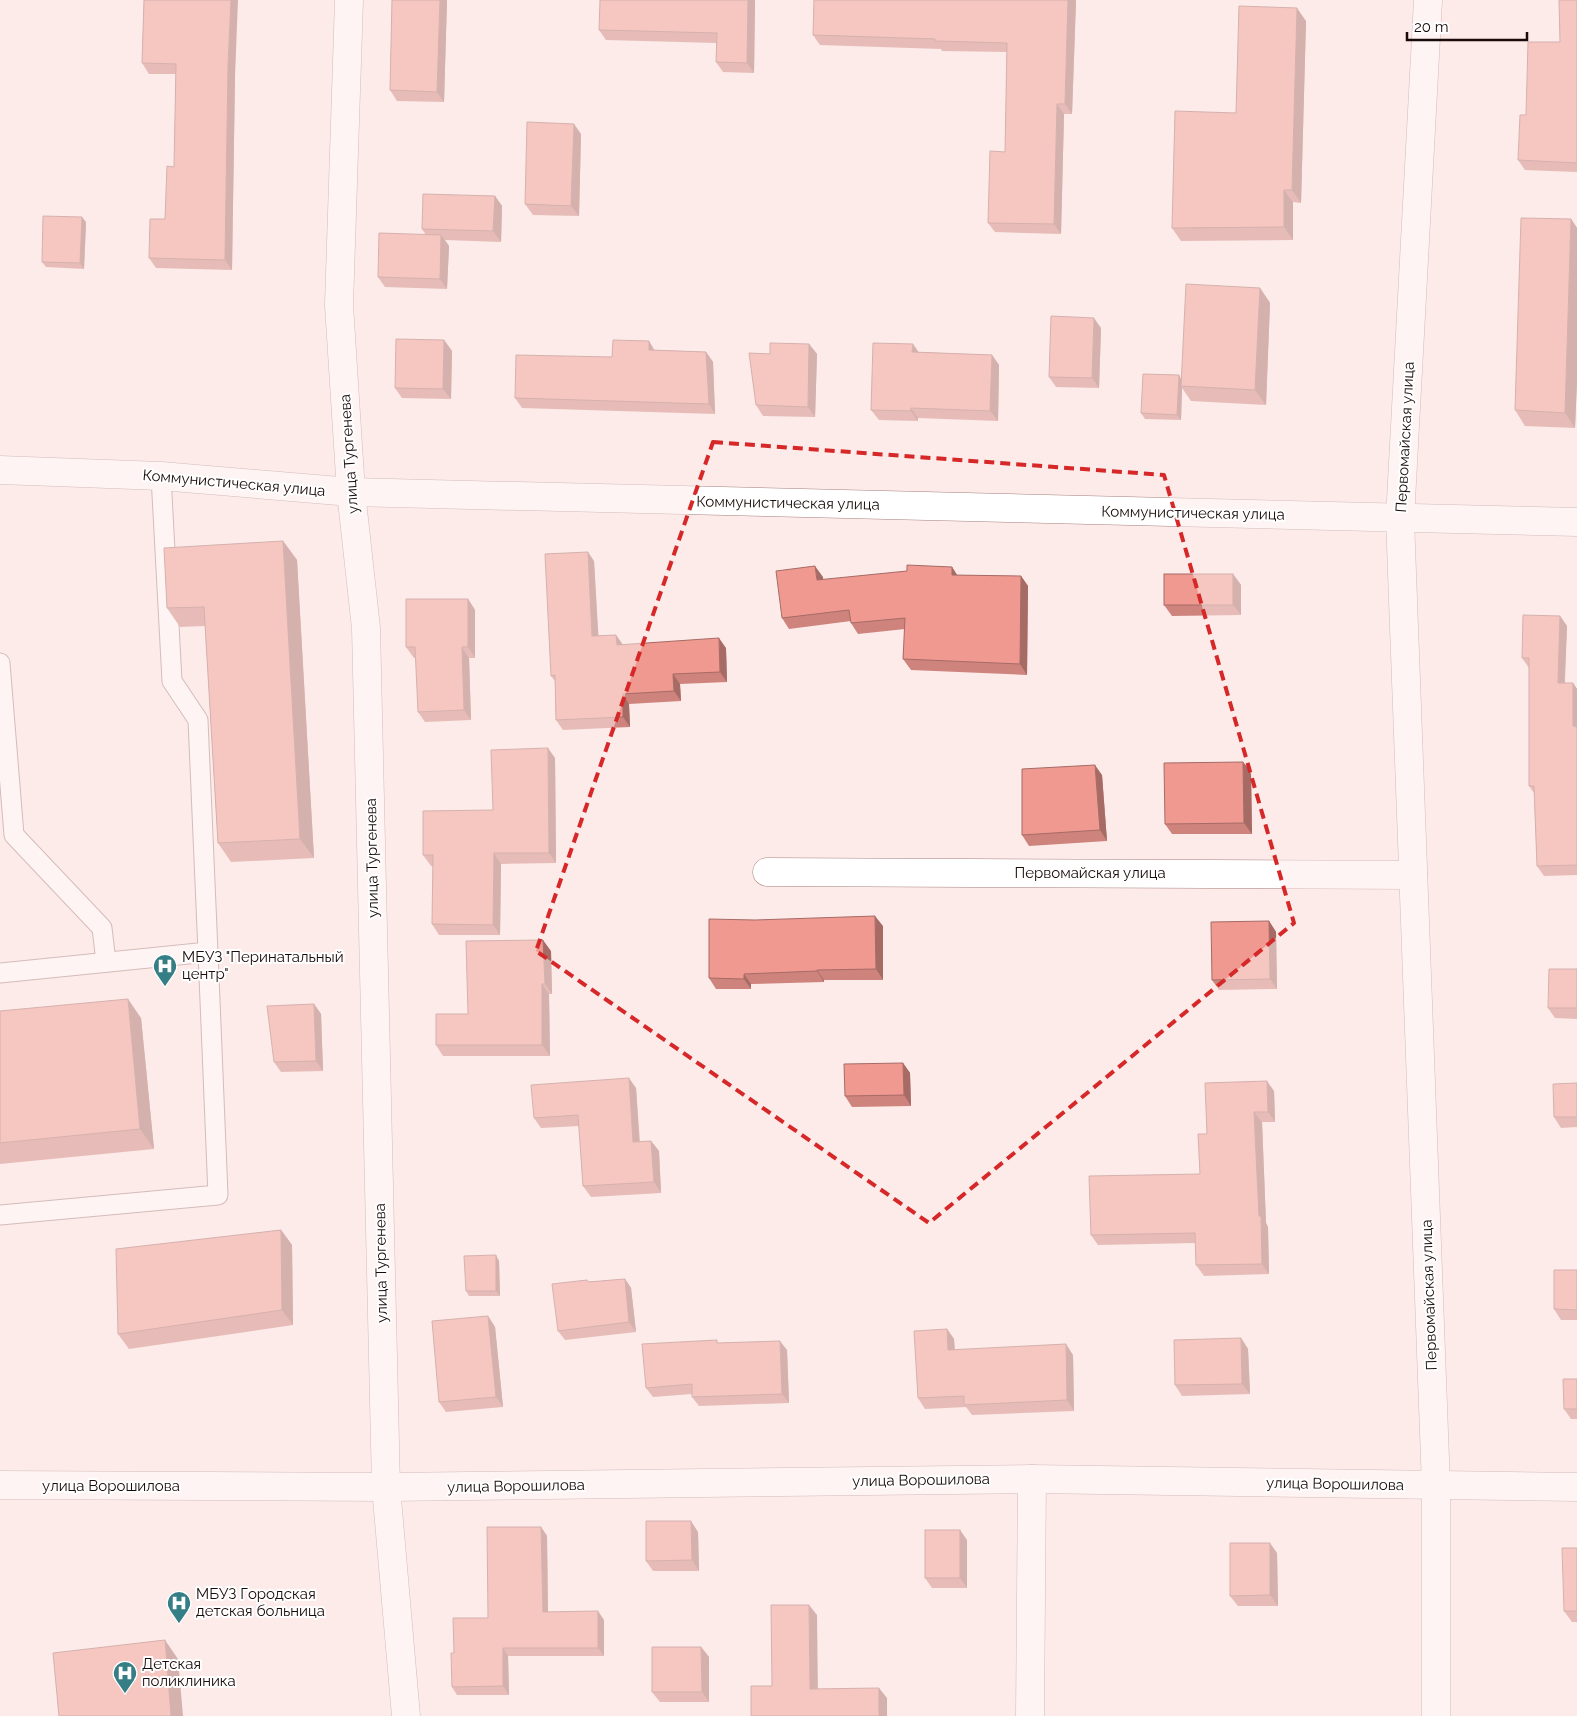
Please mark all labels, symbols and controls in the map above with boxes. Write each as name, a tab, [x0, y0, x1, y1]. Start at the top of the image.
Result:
scale bar	[1407, 10, 1527, 42]
text: 20 m	[1414, 18, 1449, 36]
street label: Первомайская улица	[1392, 361, 1418, 513]
street label: улица Тургенева	[336, 394, 362, 514]
street label: Коммунистическая улица	[142, 466, 326, 500]
street label: Коммунистическая улица	[696, 492, 880, 514]
street label: Коммунистическая улица	[1101, 502, 1285, 524]
street label: улица Тургенева	[362, 798, 382, 918]
street label: Первомайская улица	[1014, 864, 1166, 882]
place label: МБУЗ "Перинатальный центр"	[182, 948, 344, 983]
hospital icon: МБУЗ "Перинатальный центр"	[152, 953, 178, 987]
street label: улица Тургенева	[371, 1203, 391, 1323]
street label: Первомайская улица	[1417, 1219, 1441, 1371]
street label: улица Ворошилова	[852, 1470, 990, 1490]
street label: улица Ворошилова	[1266, 1474, 1404, 1494]
street label: улица Ворошилова	[447, 1476, 585, 1496]
street label: улица Ворошилова	[42, 1477, 180, 1495]
place label: МБУЗ Городская детская больница	[196, 1585, 325, 1620]
hospital icon: МБУЗ Городская детская больница	[166, 1590, 192, 1624]
place label: Детская поликлиника	[142, 1655, 236, 1690]
hospital icon: Детская поликлиника	[112, 1660, 138, 1694]

